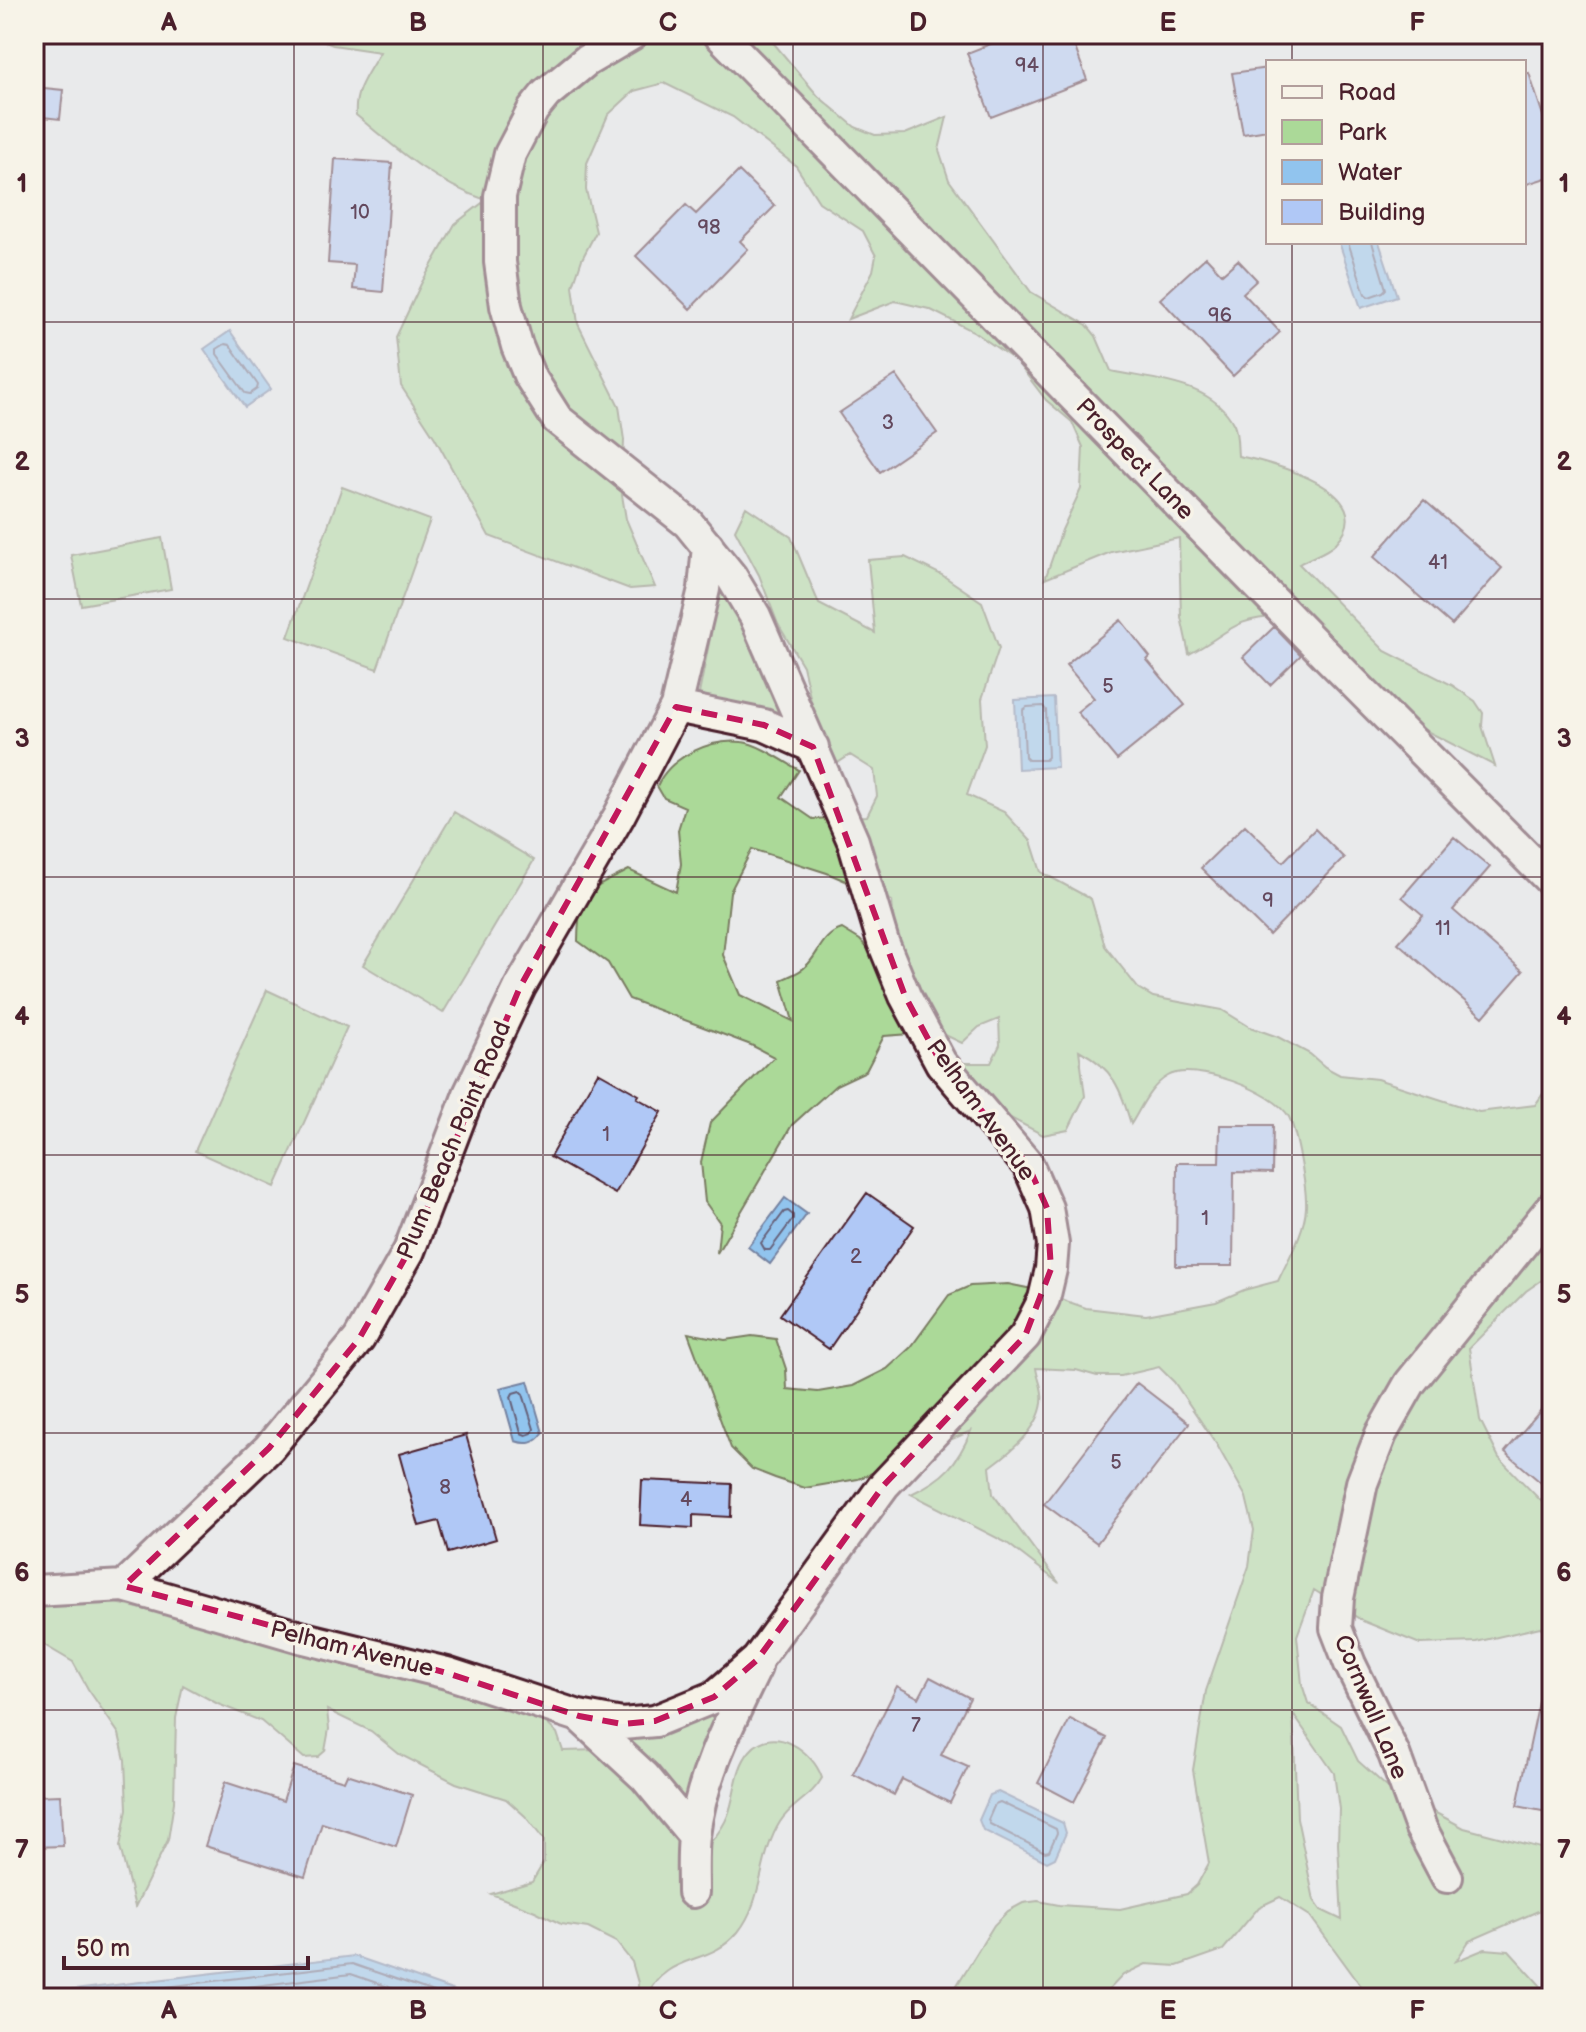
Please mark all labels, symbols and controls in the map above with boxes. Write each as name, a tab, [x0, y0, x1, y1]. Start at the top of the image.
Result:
text: A	[160, 8, 177, 39]
text: B	[409, 8, 427, 39]
text: C	[659, 8, 677, 39]
text: D	[909, 8, 927, 39]
text: E	[1160, 8, 1177, 39]
text: F	[1409, 8, 1425, 39]
house number: 94	[1015, 54, 1039, 78]
legend	[1266, 60, 1526, 244]
text: Road	[1338, 78, 1396, 107]
text: Park	[1338, 118, 1386, 147]
text: Water	[1338, 158, 1402, 187]
text: 1	[17, 169, 27, 200]
text: 1	[1559, 169, 1569, 200]
text: Building	[1338, 198, 1425, 227]
house number: 10	[350, 201, 370, 225]
house number: 98	[697, 216, 721, 240]
house number: 96	[1208, 304, 1232, 328]
street label: Prospect Lane	[1070, 392, 1200, 526]
house number: 3	[882, 411, 894, 435]
text: 2	[14, 447, 30, 478]
text: 2	[1556, 447, 1572, 478]
house number: 41	[1428, 551, 1448, 575]
house number: 5	[1102, 675, 1114, 699]
text: 3	[14, 724, 30, 755]
text: 3	[1556, 724, 1572, 755]
house number: 9	[1262, 889, 1274, 913]
house number: 11	[1435, 917, 1451, 941]
text: 4	[14, 1002, 30, 1033]
text: 4	[1556, 1002, 1572, 1033]
street label: Plum Beach Point Road	[391, 1017, 517, 1263]
street label: Pelham Avenue	[920, 1034, 1042, 1186]
house number: 1	[602, 1123, 610, 1147]
house number: 1	[1201, 1207, 1209, 1231]
house number: 2	[850, 1245, 862, 1269]
text: 5	[14, 1280, 30, 1311]
text: 5	[1556, 1280, 1572, 1311]
house number: 5	[1110, 1451, 1122, 1475]
house number: 8	[439, 1476, 451, 1500]
house number: 4	[680, 1488, 692, 1512]
text: 6	[14, 1558, 30, 1589]
text: 6	[1556, 1558, 1572, 1589]
street label: Pelham Avenue	[267, 1615, 437, 1683]
street label: Cornwall Lane	[1328, 1631, 1414, 1783]
house number: 7	[911, 1714, 921, 1738]
text: 7	[15, 1835, 29, 1866]
text: 7	[1557, 1835, 1571, 1866]
scale bar	[64, 1920, 308, 1970]
text: 50 m	[76, 1934, 130, 1963]
text: A	[160, 1996, 177, 2027]
text: B	[409, 1996, 427, 2027]
text: C	[659, 1996, 677, 2027]
text: D	[909, 1996, 927, 2027]
text: E	[1160, 1996, 1177, 2027]
text: F	[1409, 1996, 1425, 2027]

